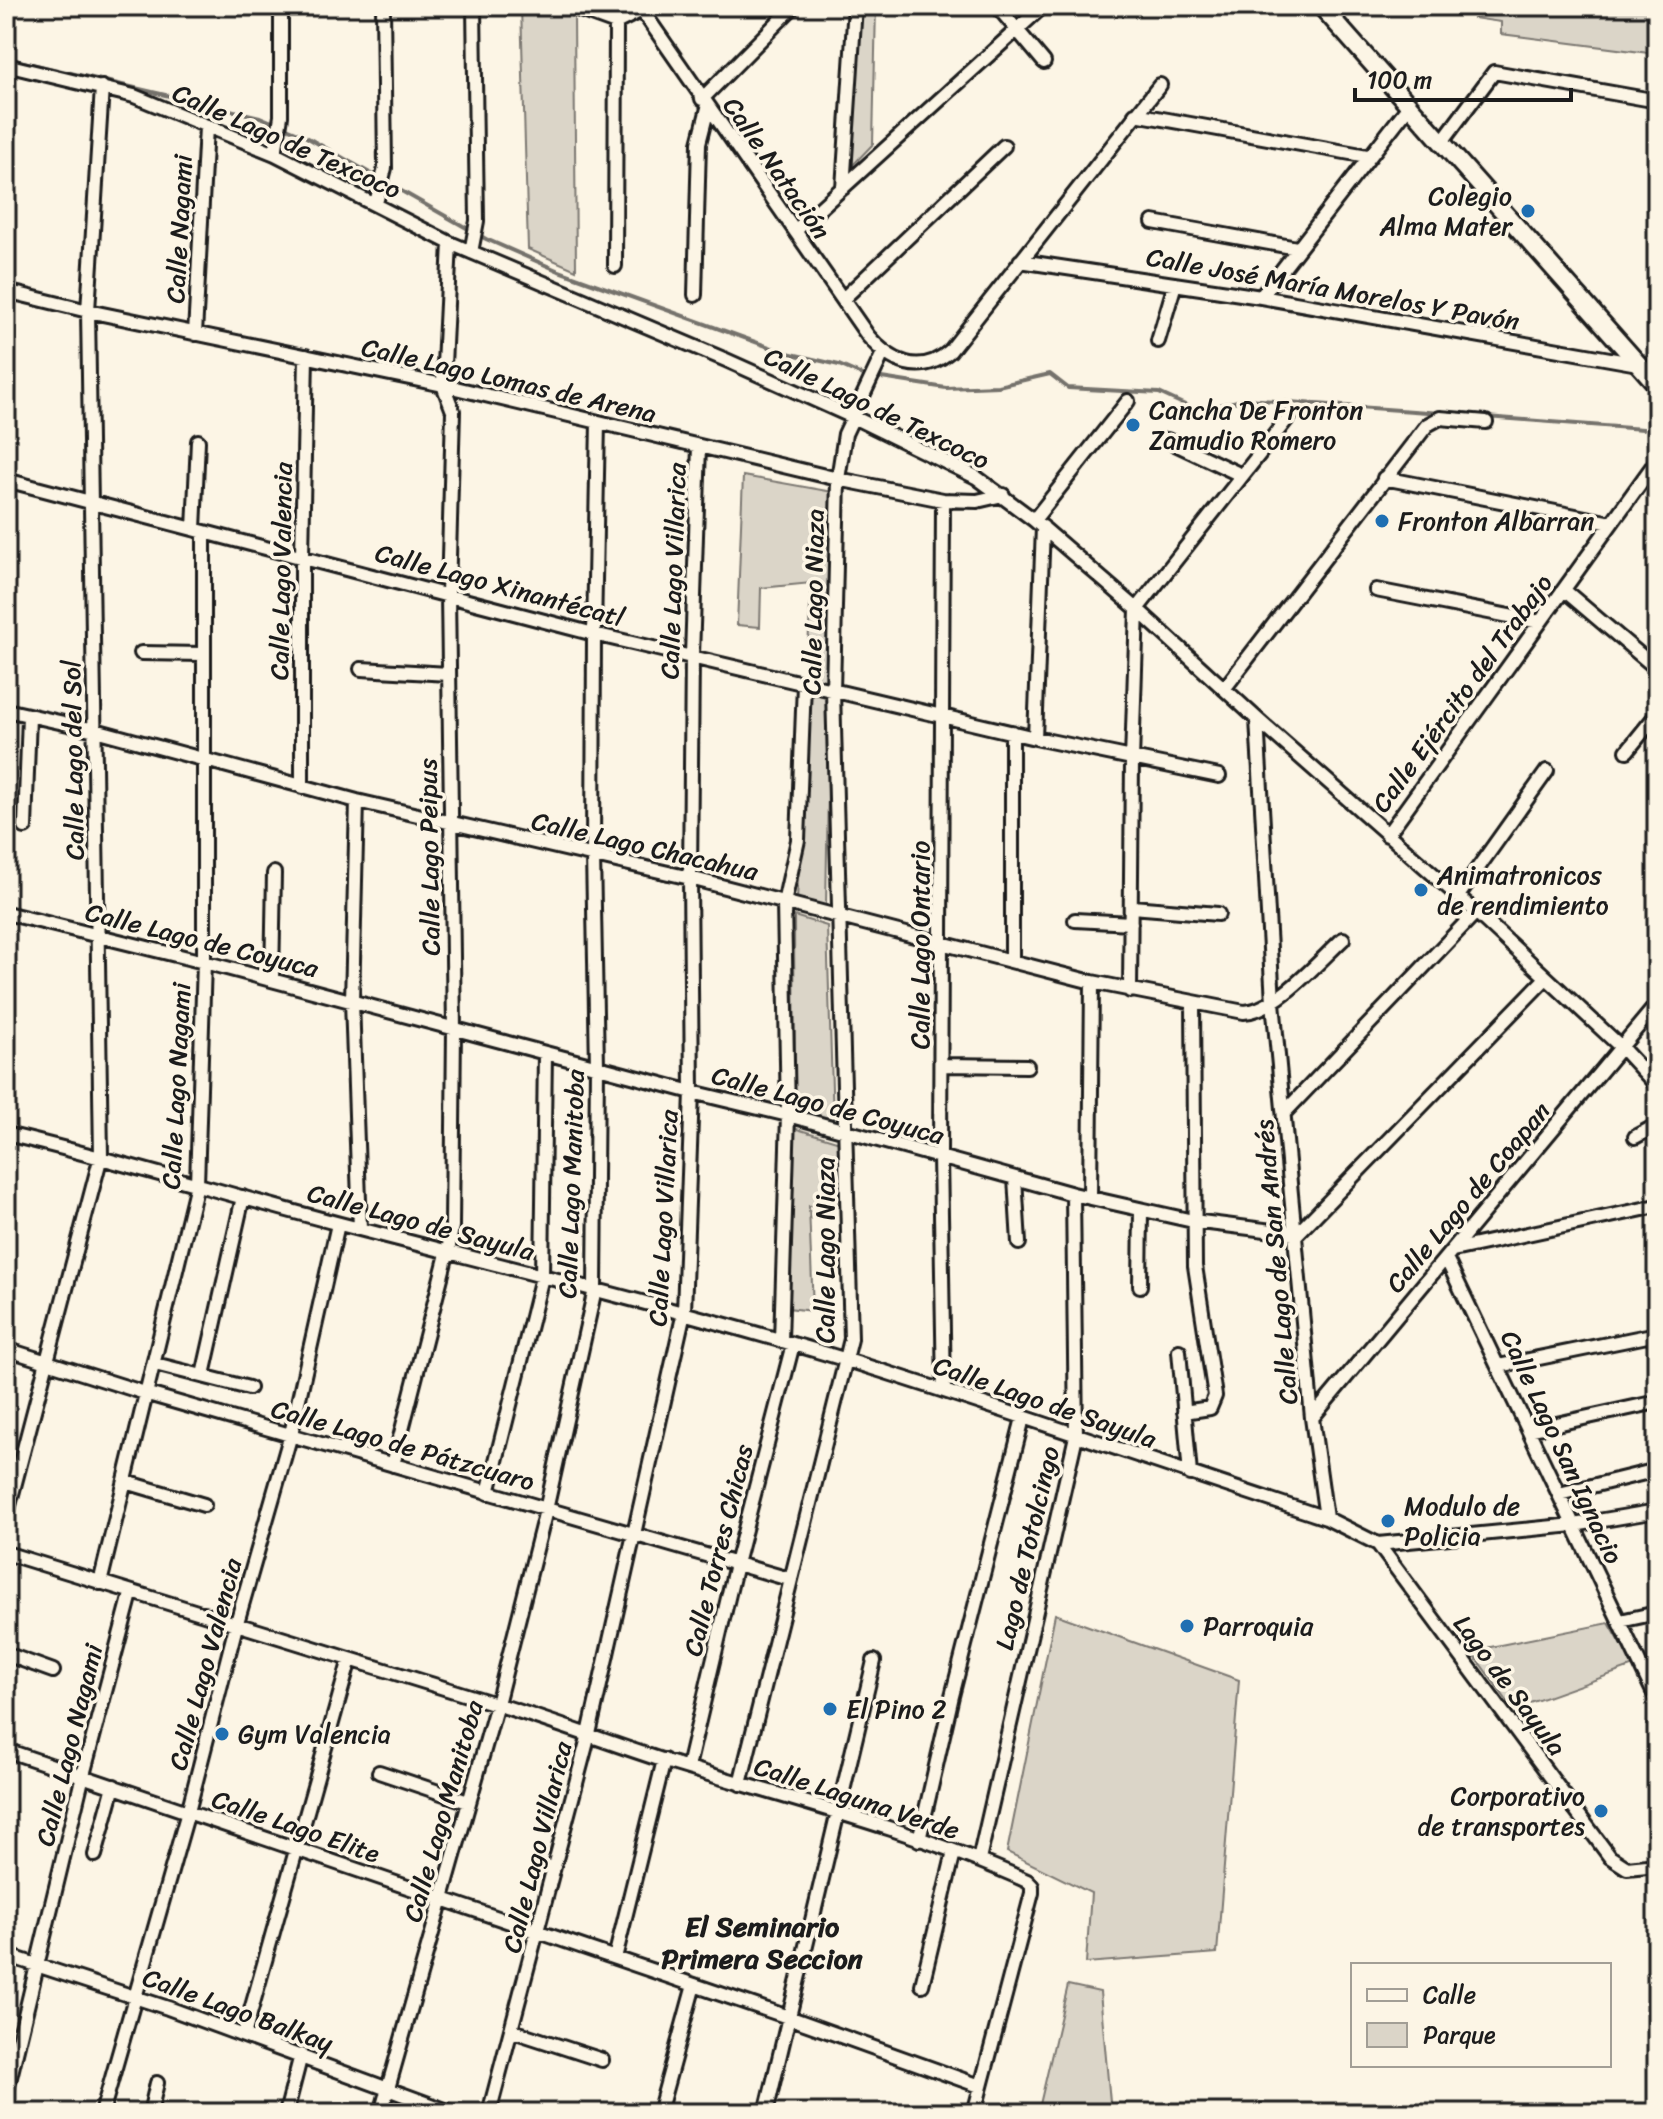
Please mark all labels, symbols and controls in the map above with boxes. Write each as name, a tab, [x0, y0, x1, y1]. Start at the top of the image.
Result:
scale bar	[1355, 52, 1571, 102]
text: 100 m	[1367, 59, 1432, 101]
street label: Calle Lago de Texcoco	[165, 70, 409, 212]
street label: Calle Natación	[710, 87, 844, 249]
street label: Calle Nagami	[152, 153, 206, 305]
place label: Colegio Alma Mater	[1379, 173, 1513, 249]
marker: Colegio Alma Mater	[1519, 202, 1537, 220]
street label: Calle José María Morelos Y Pavón	[1143, 234, 1523, 344]
street label: Calle Lago Lomas de Arena	[357, 324, 661, 436]
street label: Calle Lago de Texcoco	[756, 333, 998, 483]
place label: Cancha De Fronton Zamudio Romero	[1149, 387, 1363, 463]
marker: Cancha De Fronton Zamudio Romero	[1124, 416, 1142, 434]
street label: Calle Lago Valencia	[256, 461, 306, 680]
street label: Calle Lago Villarica	[646, 461, 700, 680]
place label: Fronton Albarran	[1398, 498, 1594, 544]
street label: Calle Lago Niaza	[788, 508, 838, 696]
marker: Fronton Albarran	[1373, 512, 1391, 530]
street label: Calle Lago Xinantécatl	[370, 530, 630, 641]
street label: Calle Ejército del Trabajo	[1359, 563, 1565, 822]
street label: Calle Lago del Sol	[48, 659, 98, 861]
street label: Calle Lago Peipus	[404, 758, 454, 956]
street label: Calle Lago Chacahua	[527, 798, 764, 895]
street label: Calle Lago Ontario	[897, 841, 943, 1049]
place label: Animatronicos de rendimiento	[1436, 852, 1609, 928]
marker: Animatronicos de rendimiento	[1412, 881, 1430, 899]
street label: Calle Lago de Coyuca	[81, 889, 324, 991]
street label: Calle Lago Nagami	[148, 981, 204, 1191]
street label: Calle Lago de Coyuca	[707, 1052, 950, 1158]
street label: Calle Lago Manitoba	[544, 1068, 598, 1299]
street label: Calle Lago de Coapan	[1373, 1091, 1563, 1303]
street label: Calle Lago Villarica	[634, 1108, 692, 1327]
street label: Calle Lago de San Andrés	[1241, 1117, 1311, 1406]
street label: Calle Lago Niaza	[802, 1157, 848, 1343]
street label: Calle Lago de Sayula	[302, 1170, 541, 1275]
street label: Calle Lago San Ignacio	[1487, 1322, 1637, 1572]
street label: Calle Lago de Sayula	[927, 1342, 1164, 1462]
street label: Calle Lago de Pátzcuaro	[266, 1385, 540, 1505]
street label: Calle Torres Chicas	[669, 1439, 767, 1661]
street label: Lago de Totolcingo	[981, 1441, 1073, 1655]
place label: Modulo de Policia	[1404, 1483, 1520, 1559]
marker: Modulo de Policia	[1379, 1512, 1397, 1530]
street label: Calle Lago Valencia	[155, 1552, 256, 1775]
place label: Parroquia	[1203, 1603, 1314, 1649]
street label: Lago de Sayula	[1441, 1604, 1579, 1766]
marker: Parroquia	[1178, 1617, 1196, 1635]
street label: Calle Lago Nagami	[22, 1638, 117, 1851]
place label: El Pino 2	[846, 1686, 947, 1732]
street label: Calle Lago Manitoba	[389, 1694, 497, 1927]
marker: El Pino 2	[821, 1700, 839, 1718]
place label: Gym Valencia	[238, 1711, 391, 1757]
marker: Gym Valencia	[213, 1725, 231, 1743]
street label: Calle Lago Villarica	[488, 1735, 586, 1958]
street label: Calle Laguna Verde	[748, 1743, 966, 1853]
place label: Corporativo de transportes	[1417, 1773, 1585, 1849]
street label: Calle Lago Elite	[206, 1776, 387, 1876]
marker: Corporativo de transportes	[1592, 1802, 1610, 1820]
district label: El Seminario Primera Seccion	[661, 1902, 864, 1983]
street label: Calle Lago Balkay	[136, 1954, 340, 2066]
legend	[1351, 1963, 1611, 2067]
text: Calle	[1423, 1974, 1476, 2016]
text: Parque	[1423, 2014, 1496, 2056]

